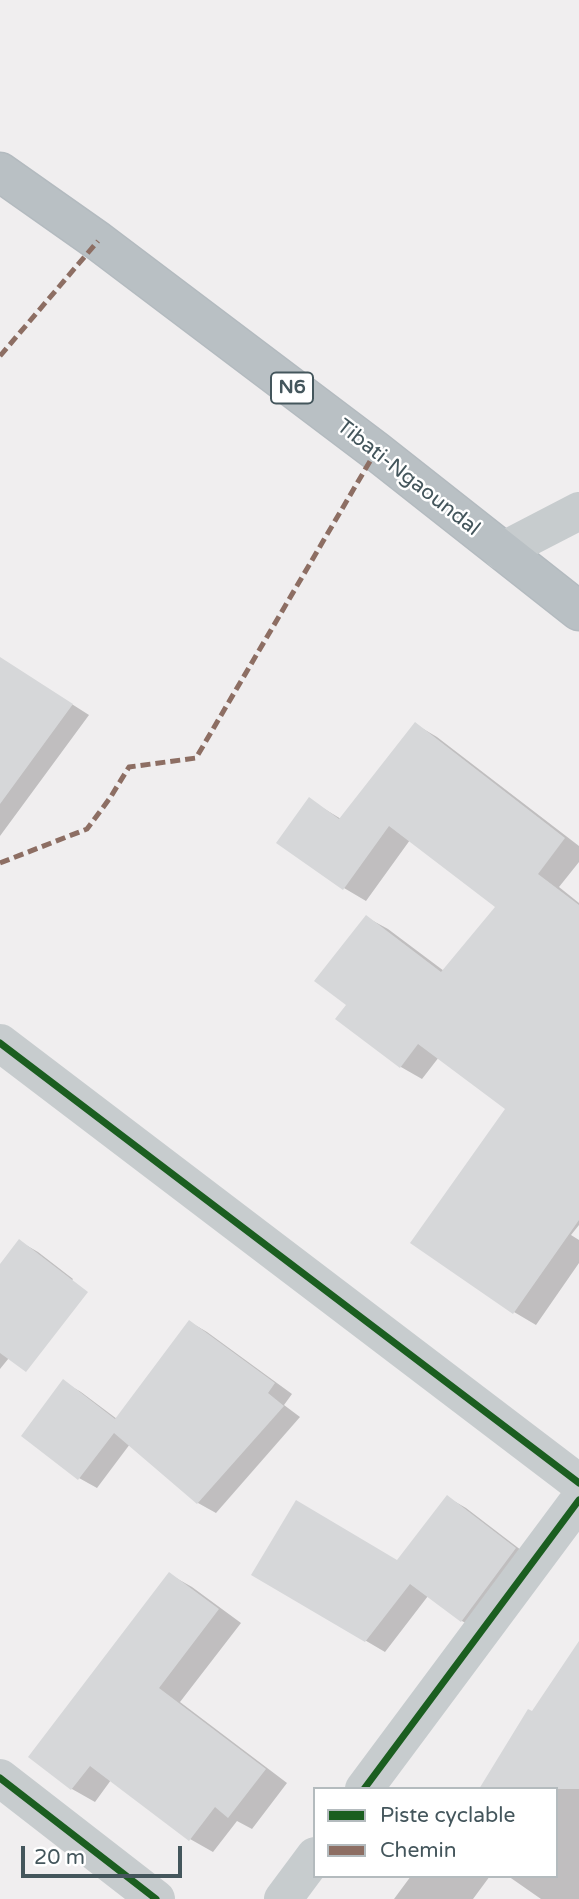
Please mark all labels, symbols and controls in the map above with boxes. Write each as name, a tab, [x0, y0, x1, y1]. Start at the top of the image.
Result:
road number: N6	[271, 372, 313, 404]
street label: Tibati-Ngaoundal	[331, 414, 485, 542]
legend	[313, 1787, 558, 1878]
text: Piste cyclable	[380, 1803, 515, 1828]
scale bar	[24, 1832, 186, 1876]
text: Chemin	[380, 1838, 457, 1863]
text: 20 m	[34, 1845, 85, 1870]

